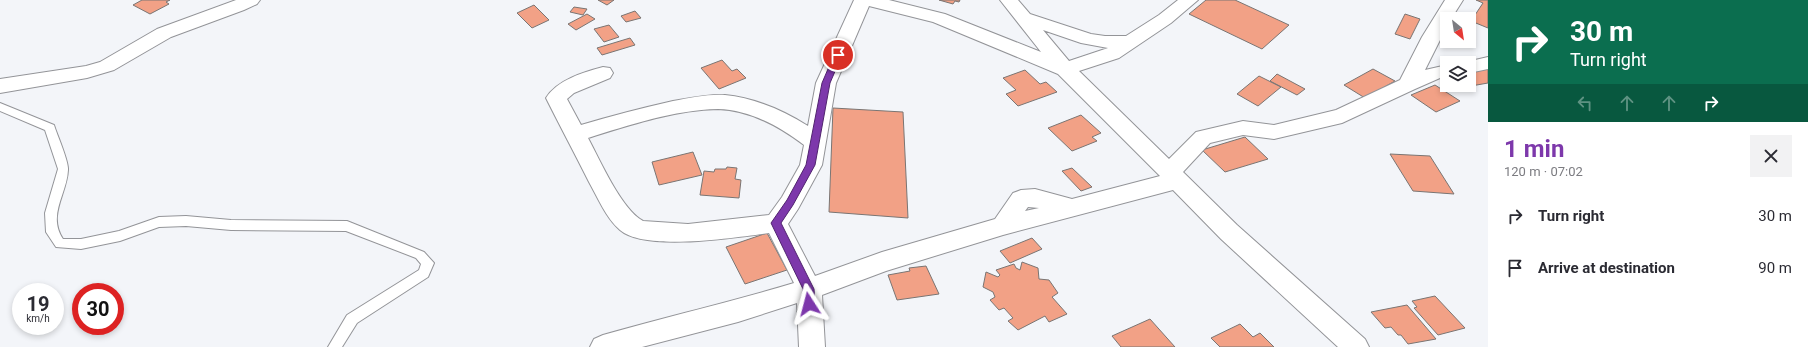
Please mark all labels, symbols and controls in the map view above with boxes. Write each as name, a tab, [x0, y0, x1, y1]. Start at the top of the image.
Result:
north arrow	[1440, 12, 1476, 48]
map controls	[1440, 12, 1476, 92]
text: 30 m	[1570, 15, 1633, 48]
icon: right	[1504, 16, 1556, 68]
pin	[821, 38, 855, 72]
icon: arrive	[827, 44, 849, 66]
text: Turn right	[1570, 49, 1647, 70]
button: layers	[1440, 56, 1476, 92]
icon: left	[1574, 92, 1596, 114]
icon: ahead	[1616, 92, 1638, 114]
icon: ahead	[1658, 92, 1680, 114]
icon: right	[1700, 92, 1722, 114]
text: 1 min	[1504, 135, 1564, 163]
button: close	[1750, 135, 1792, 177]
text: 120 m · 07:02	[1504, 164, 1583, 179]
icon: right	[1504, 205, 1526, 227]
text: Turn right	[1538, 207, 1604, 225]
text: 30 m	[1758, 207, 1792, 225]
icon: arrive	[1504, 257, 1526, 279]
text: Arrive at destination	[1538, 259, 1675, 277]
text: 90 m	[1758, 259, 1792, 277]
speed limit sign: 30	[72, 283, 124, 335]
position arrow	[788, 283, 830, 325]
text: 19	[27, 292, 49, 316]
text: km/h	[26, 313, 50, 324]

